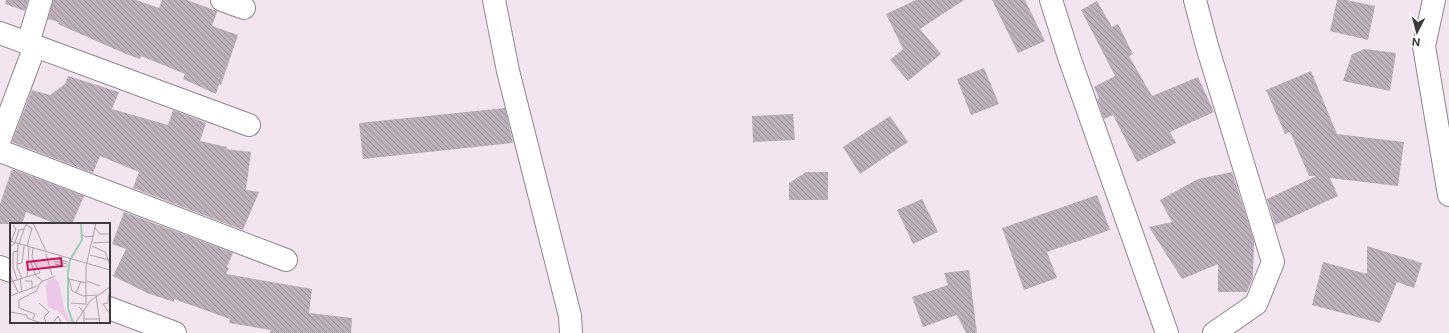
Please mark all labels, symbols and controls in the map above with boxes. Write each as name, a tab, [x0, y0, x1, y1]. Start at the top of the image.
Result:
north arrow	[1397, 12, 1437, 52]
text: N	[1411, 36, 1421, 48]
inset map	[10, 223, 110, 323]

